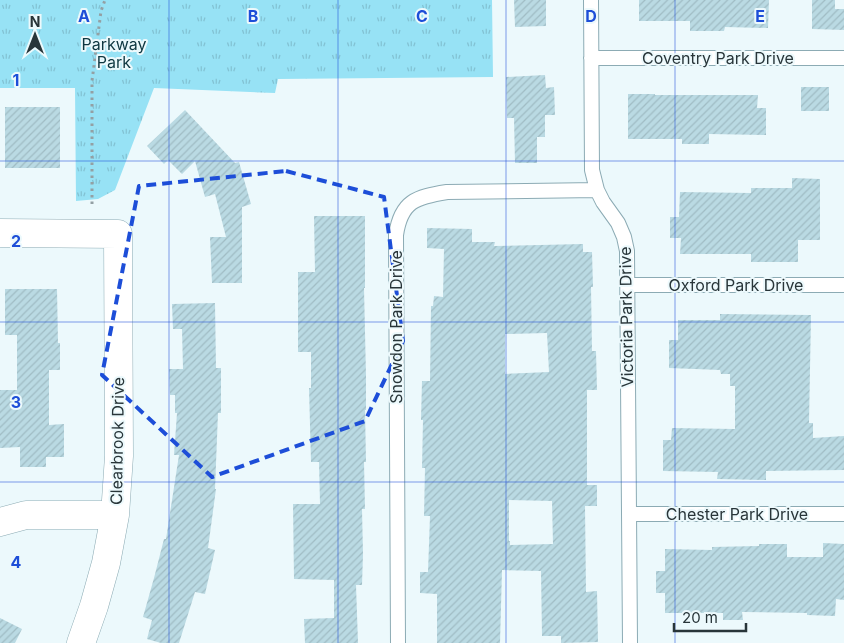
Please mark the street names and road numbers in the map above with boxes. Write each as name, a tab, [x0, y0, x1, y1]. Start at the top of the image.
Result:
street label: Coventry Park Drive	[642, 48, 794, 68]
street label: Victoria Park Drive	[615, 246, 637, 388]
street label: Snowdon Park Drive	[386, 250, 406, 404]
street label: Oxford Park Drive	[669, 275, 803, 295]
street label: Clearbrook Drive	[106, 377, 128, 505]
street label: Chester Park Drive	[666, 504, 808, 524]

